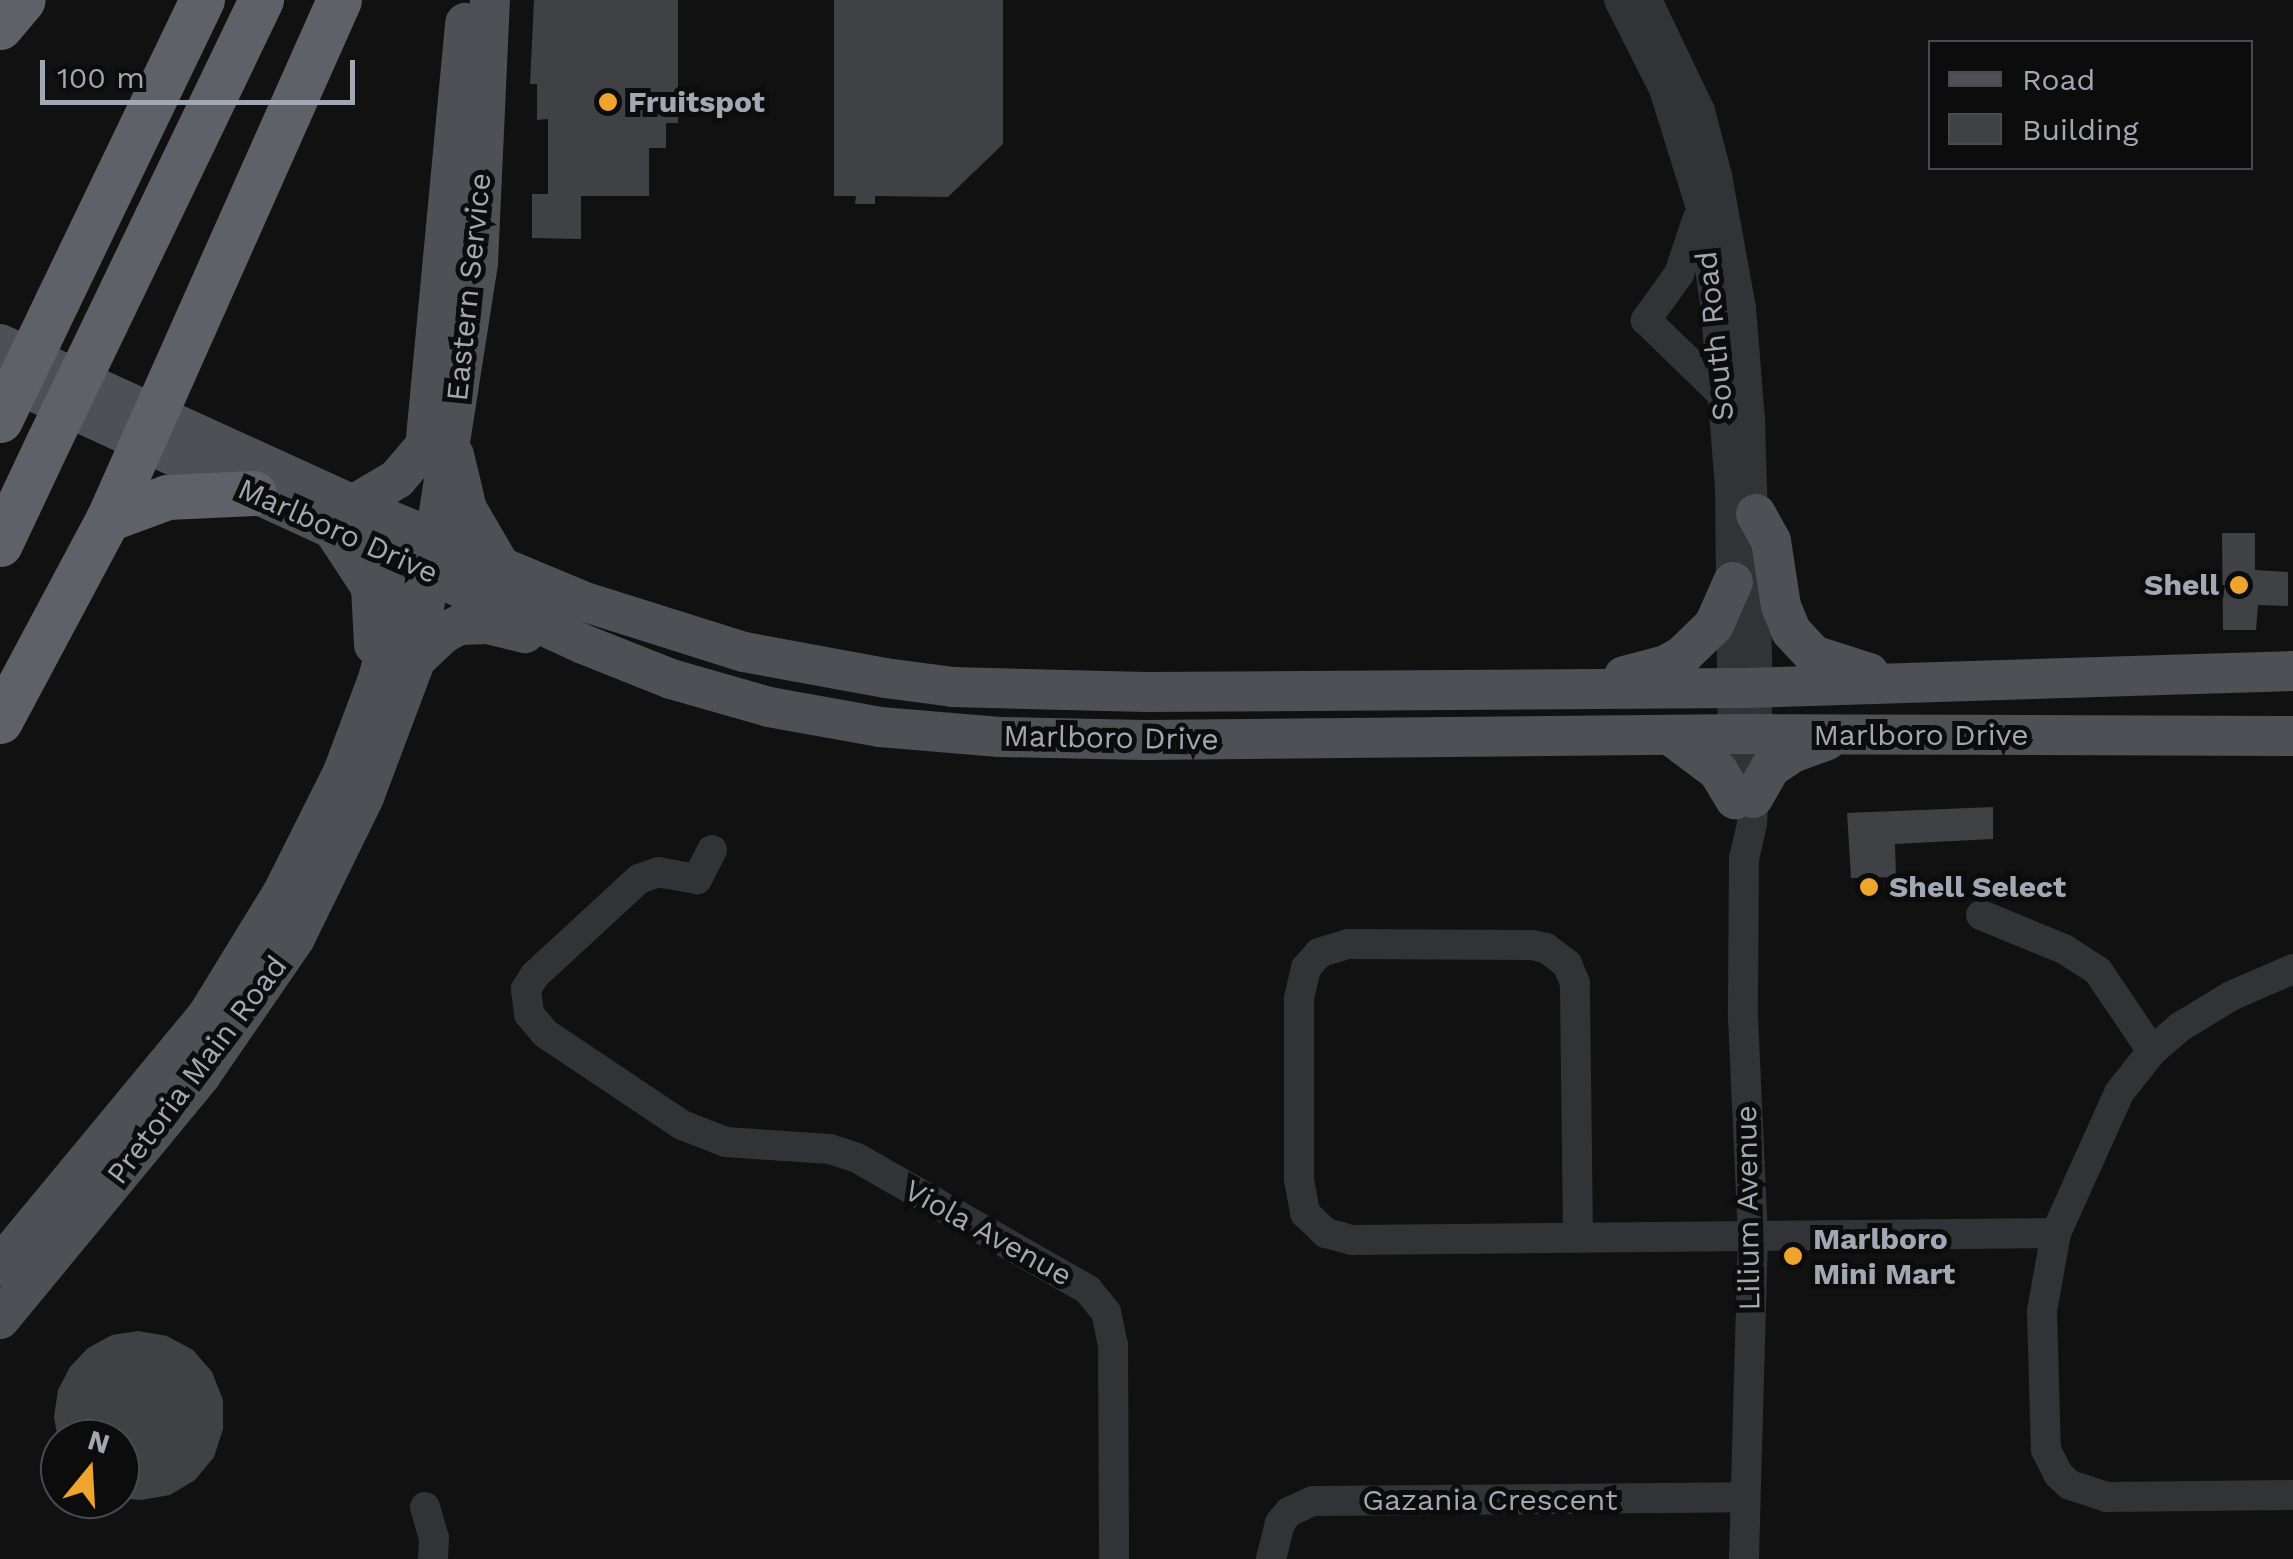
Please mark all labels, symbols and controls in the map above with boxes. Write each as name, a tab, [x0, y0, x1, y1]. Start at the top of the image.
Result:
scale bar	[45, 40, 360, 102]
legend	[1928, 40, 2253, 170]
text: 100 m	[57, 60, 145, 95]
text: Road	[2022, 62, 2095, 97]
place label: Fruitspot	[628, 84, 765, 120]
marker: Fruitspot	[597, 91, 619, 113]
text: Building	[2022, 112, 2139, 147]
street label: Eastern Service	[439, 171, 499, 403]
street label: South Road	[1688, 249, 1742, 423]
street label: Marlboro Drive	[232, 471, 444, 591]
place label: Shell	[2144, 567, 2219, 603]
marker: Shell	[2228, 574, 2250, 596]
street label: Marlboro Drive	[1813, 717, 2029, 753]
street label: Marlboro Drive	[1003, 718, 1219, 758]
place label: Shell Select	[1889, 869, 2067, 905]
marker: Shell Select	[1858, 876, 1880, 898]
street label: Pretoria Main Road	[99, 948, 295, 1192]
street label: Lilium Avenue	[1728, 1104, 1768, 1312]
street label: Viola Avenue	[897, 1172, 1079, 1294]
place label: Marlboro Mini Mart	[1813, 1221, 1955, 1292]
marker: Marlboro Mini Mart	[1782, 1245, 1804, 1267]
north arrow	[40, 1419, 140, 1519]
text: N	[84, 1423, 114, 1461]
street label: Gazania Crescent	[1362, 1482, 1618, 1518]

